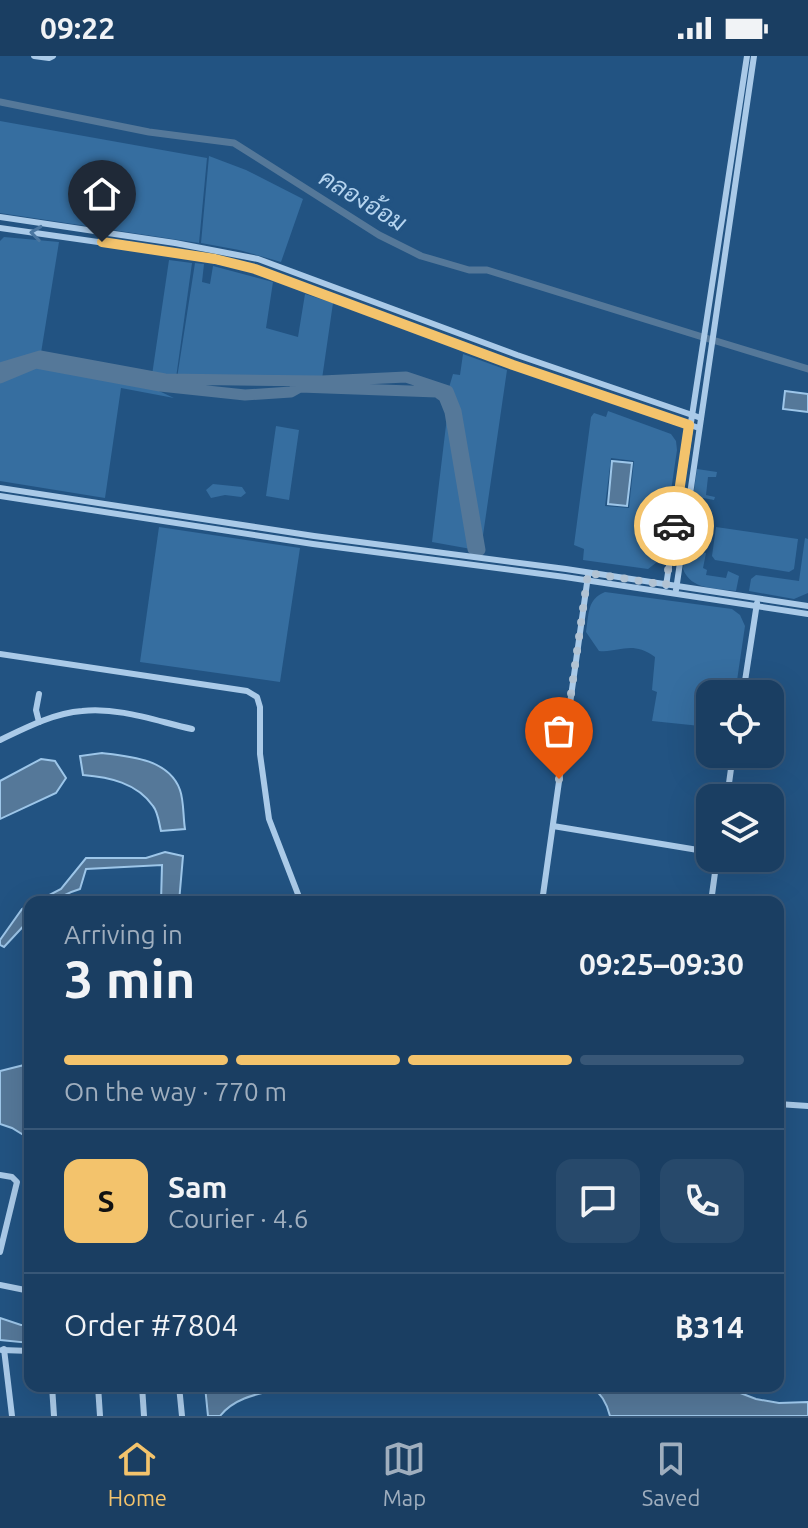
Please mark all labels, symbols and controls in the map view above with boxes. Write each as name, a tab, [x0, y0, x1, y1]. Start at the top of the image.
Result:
text: 09:22	[40, 11, 115, 45]
pin	[68, 160, 136, 242]
water label: คลองอ้อม	[315, 164, 411, 237]
icon: home	[80, 172, 124, 216]
one-way arrow	[29, 225, 43, 242]
courier	[634, 486, 714, 566]
icon: car	[652, 504, 696, 548]
map controls	[696, 680, 784, 872]
button: locate	[696, 680, 784, 768]
pin	[525, 697, 593, 779]
icon: bag	[537, 709, 581, 753]
button: layers	[696, 784, 784, 872]
text: Arriving in	[64, 920, 183, 949]
text: 09:25–09:30	[579, 947, 744, 981]
text: 3 min	[64, 950, 195, 1008]
text: On the way · 770 m	[64, 1077, 287, 1106]
button: chat	[556, 1159, 640, 1243]
button: phone	[660, 1159, 744, 1243]
text: Sam	[168, 1170, 227, 1204]
text: S	[97, 1184, 115, 1218]
text: Courier · 4.6	[168, 1204, 308, 1233]
text: Order #7804	[64, 1308, 238, 1342]
text: ฿314	[675, 1310, 744, 1344]
tab: Home	[108, 1437, 167, 1510]
tab: Map	[382, 1437, 426, 1510]
tab: Saved	[642, 1437, 700, 1510]

